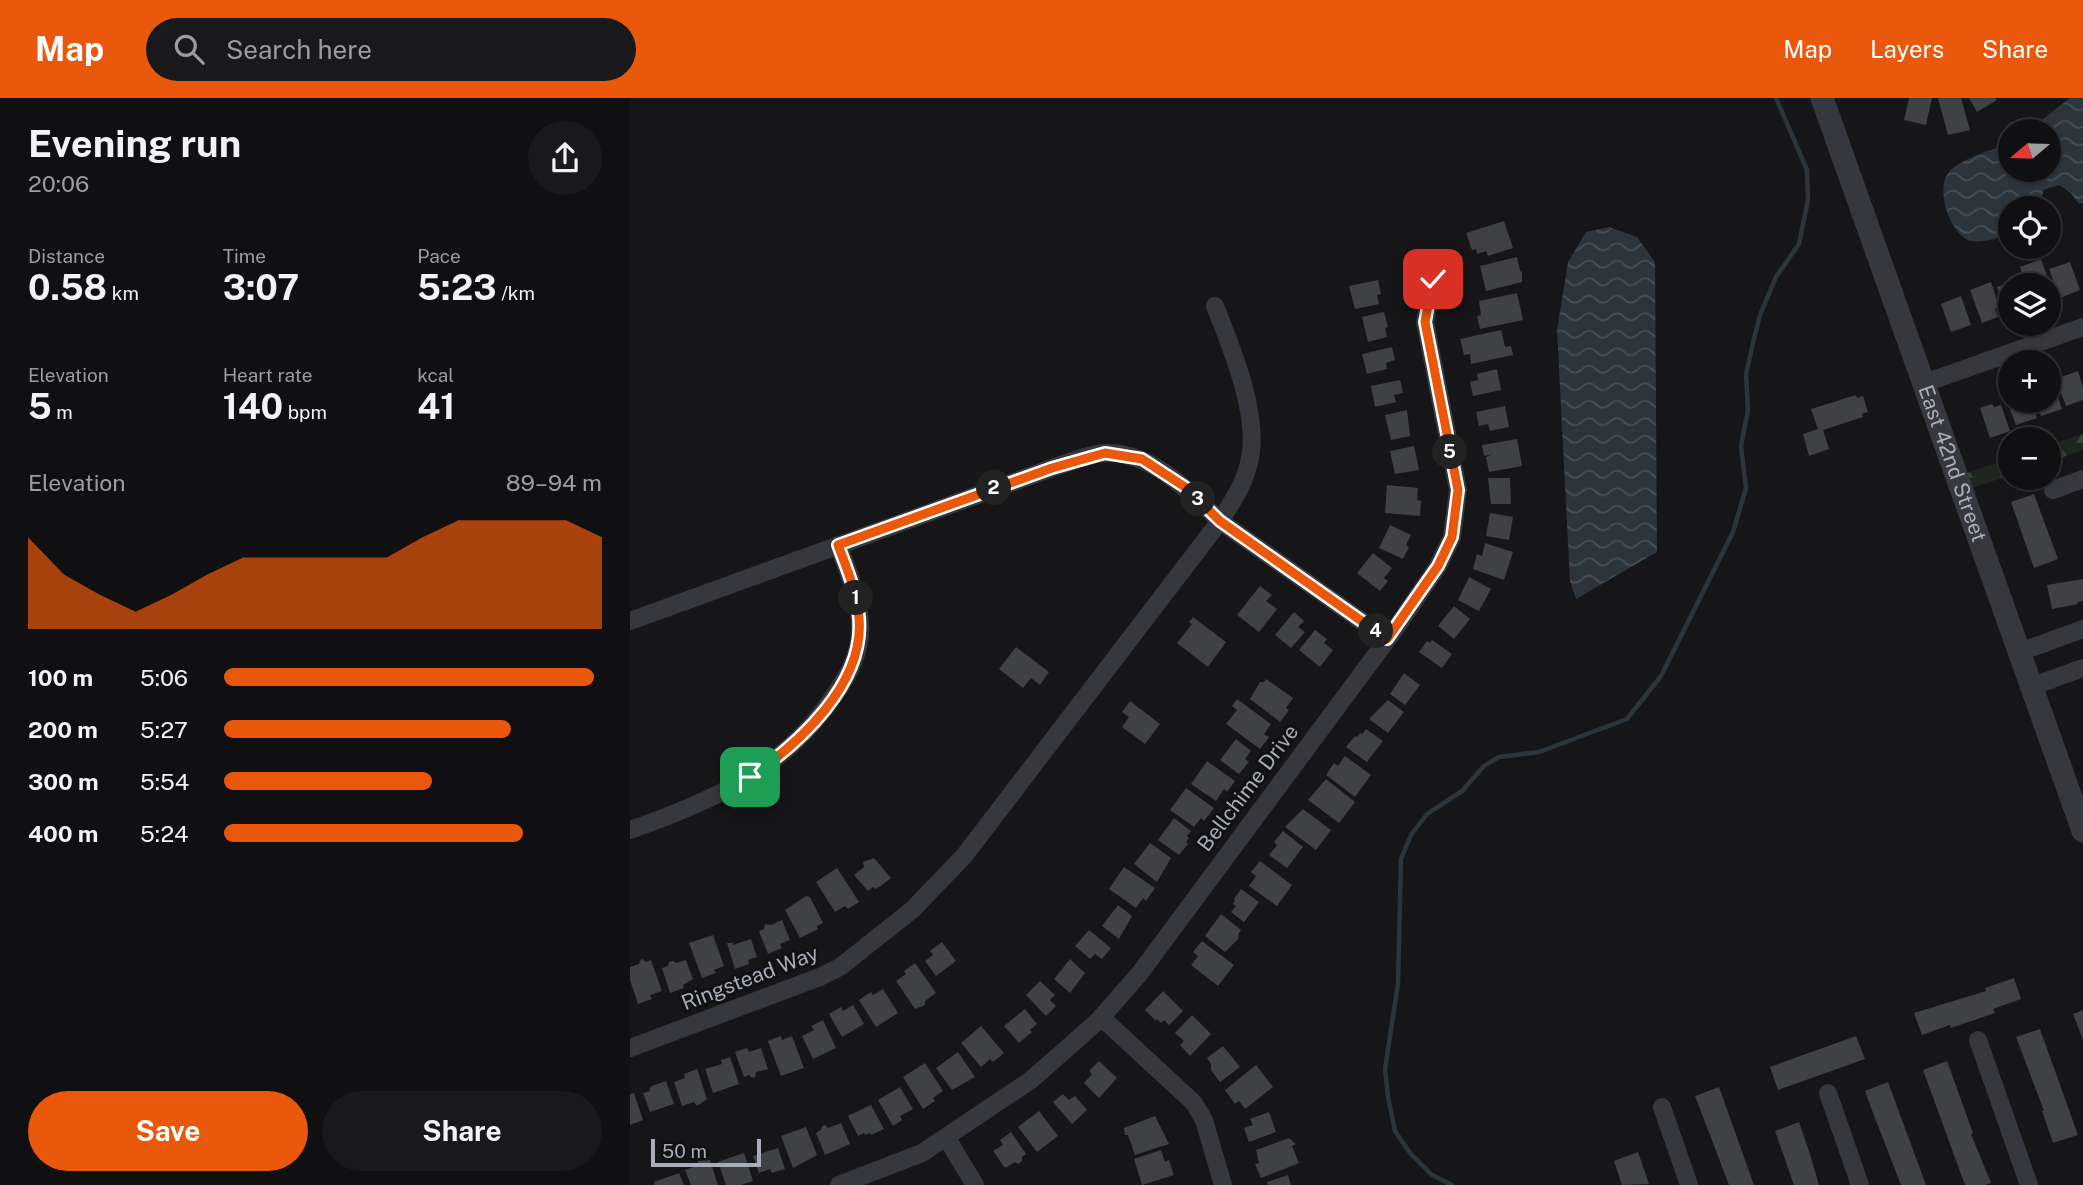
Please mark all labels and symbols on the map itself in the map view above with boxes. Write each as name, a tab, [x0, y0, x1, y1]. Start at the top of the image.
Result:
north arrow	[1998, 119, 2062, 182]
pin	[1403, 249, 1463, 309]
street label: East 42nd Street	[1913, 381, 1992, 545]
pin: 5	[1432, 434, 1468, 470]
pin: 2	[976, 470, 1012, 506]
pin: 3	[1180, 482, 1216, 516]
pin: 1	[838, 580, 874, 616]
pin: 4	[1358, 614, 1394, 648]
street label: Bellchime Drive	[1192, 720, 1303, 856]
pin	[720, 747, 780, 807]
street label: Ringstead Way	[678, 940, 822, 1015]
scale bar	[651, 1136, 761, 1168]

